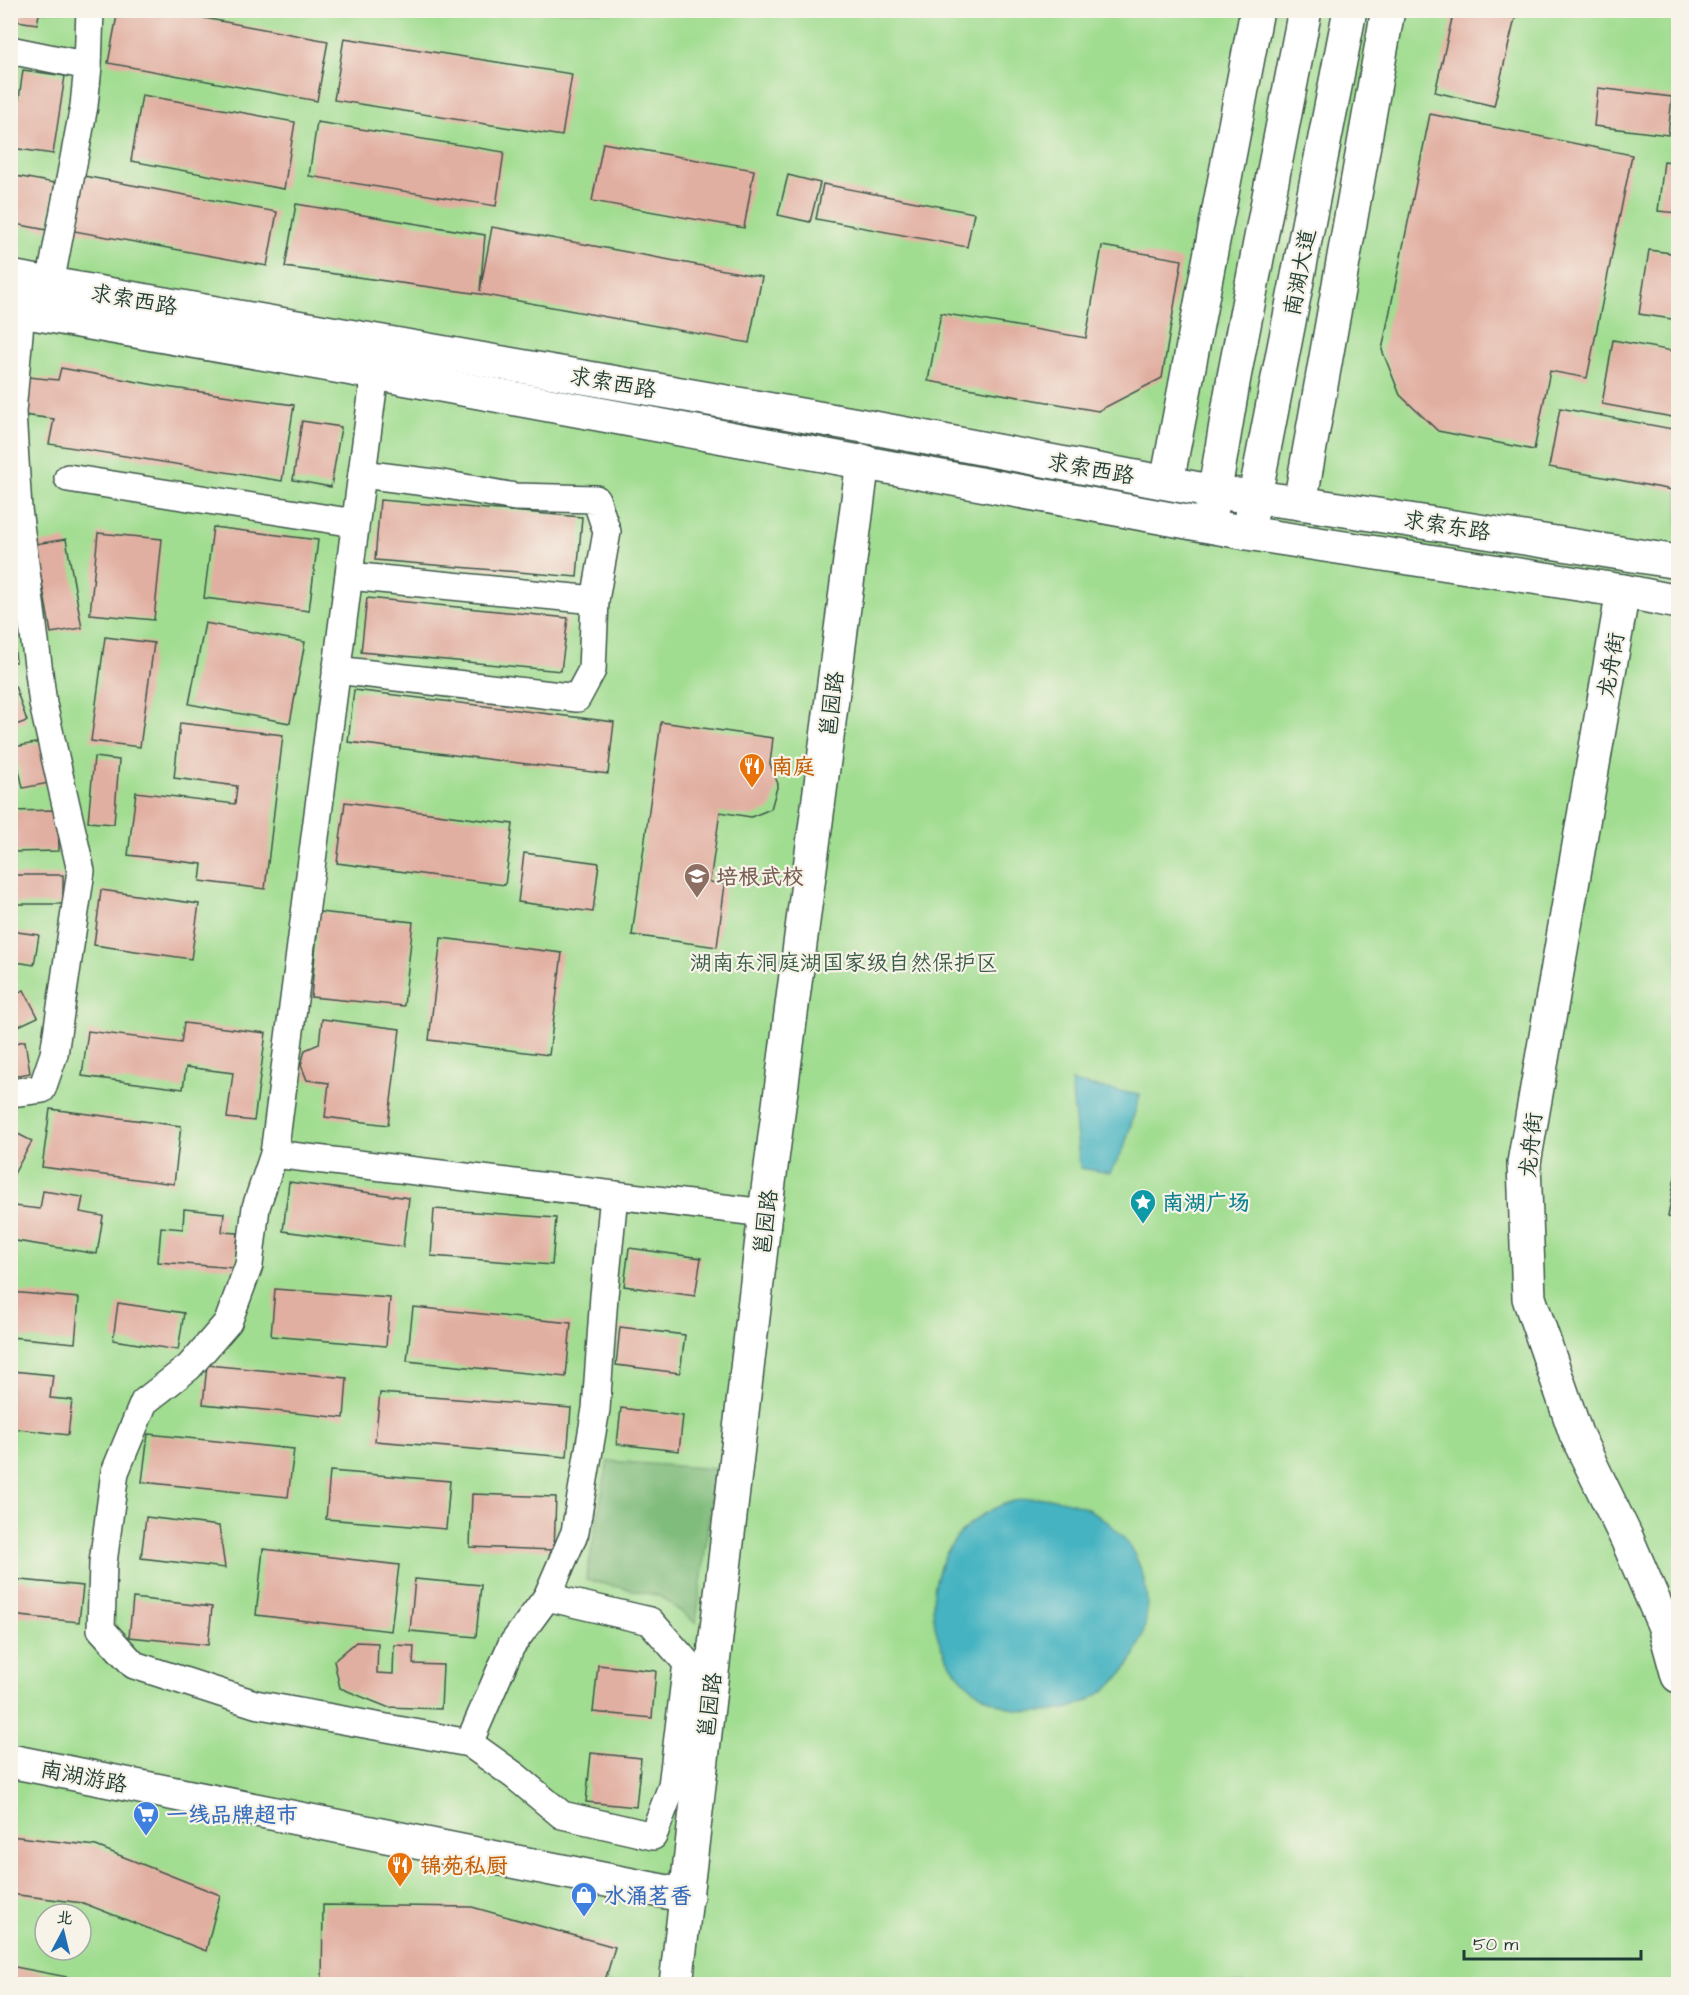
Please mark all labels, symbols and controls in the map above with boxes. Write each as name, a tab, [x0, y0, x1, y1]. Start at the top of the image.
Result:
street label: 南湖大道	[1277, 226, 1324, 318]
street label: 求索西路	[88, 278, 180, 323]
street label: 求索西路	[567, 361, 659, 406]
street label: 求索西路	[1045, 447, 1137, 492]
street label: 求索东路	[1401, 504, 1493, 549]
street label: 龙舟街	[1590, 630, 1632, 700]
street label: 邕园路	[813, 670, 852, 739]
restaurant icon: 南庭	[737, 751, 767, 789]
place label: 南庭	[771, 752, 815, 783]
school or university icon: 培根武校	[682, 861, 712, 899]
place label: 培根武校	[716, 862, 804, 893]
park label: 湖南东洞庭湖国家级自然保护区	[690, 948, 998, 979]
street label: 龙舟街	[1513, 1111, 1550, 1180]
place icon: 南湖广场	[1128, 1187, 1158, 1225]
street label: 邕园路	[747, 1188, 786, 1257]
place label: 南湖广场	[1162, 1188, 1250, 1219]
street label: 邕园路	[691, 1671, 730, 1740]
street label: 南湖游路	[38, 1754, 130, 1801]
supermarket icon: 一线品牌超市	[131, 1799, 161, 1837]
place label: 一线品牌超市	[166, 1800, 298, 1831]
restaurant icon: 锦苑私厨	[385, 1850, 415, 1888]
place label: 锦苑私厨	[420, 1851, 508, 1882]
shop icon: 水涌茗香	[569, 1880, 599, 1918]
place label: 水涌茗香	[604, 1881, 692, 1912]
north arrow	[33, 1902, 93, 1962]
text: 北	[55, 1906, 74, 1930]
scale bar	[1464, 1923, 1641, 1961]
text: 50 m	[1473, 1932, 1518, 1957]

